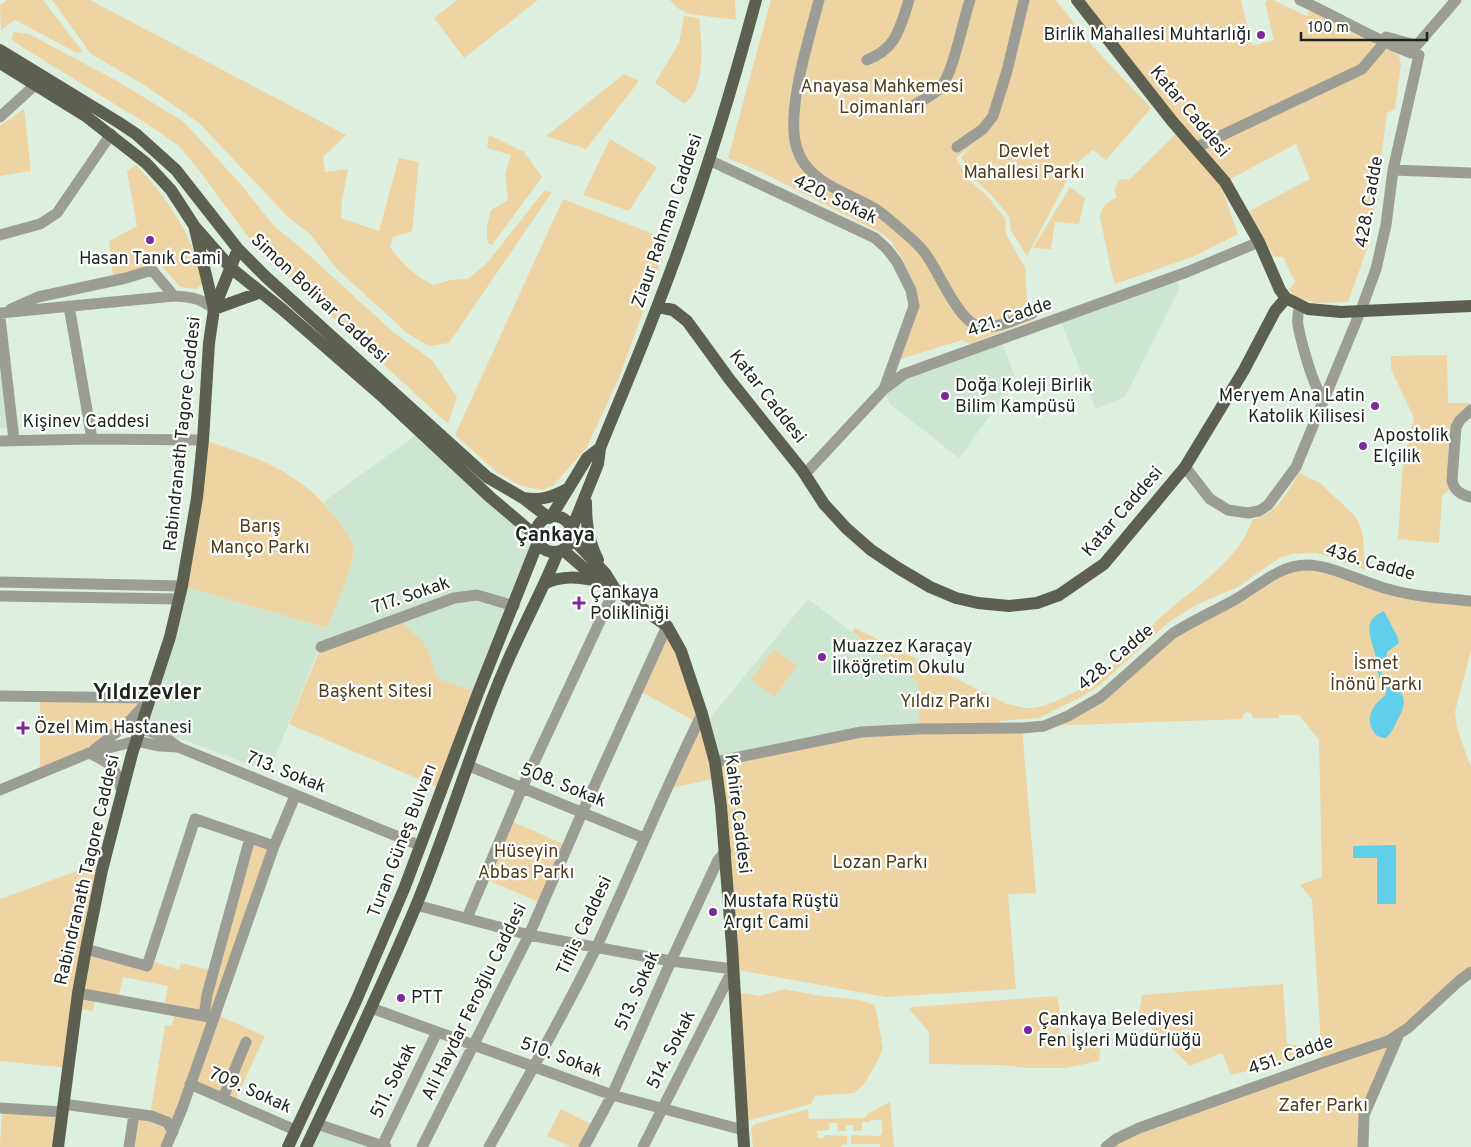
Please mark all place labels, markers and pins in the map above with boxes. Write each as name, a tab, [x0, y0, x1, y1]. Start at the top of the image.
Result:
place label: Birlik Mahallesi Muhtarlığı	[1043, 24, 1251, 47]
marker: Birlik Mahallesi Muhtarlığı	[1255, 29, 1267, 41]
marker: Hasan Tanık Cami	[144, 234, 156, 246]
place label: Hasan Tanık Cami	[79, 248, 221, 271]
place label: Doğa Koleji Birlik Bilim Kampüsü	[955, 375, 1093, 419]
place label: Meryem Ana Latin Katolik Kilisesi	[1219, 385, 1365, 429]
marker: Doğa Koleji Birlik Bilim Kampüsü	[939, 390, 951, 402]
marker: Meryem Ana Latin Katolik Kilisesi	[1369, 400, 1381, 412]
place label: Apostolik Elçilik	[1373, 425, 1449, 469]
marker: Apostolik Elçilik	[1357, 440, 1369, 452]
place label: Çankaya Polikliniği	[590, 582, 669, 626]
marker: Çankaya Polikliniği	[572, 596, 586, 610]
place label: Muazzez Karaçay İlköğretim Okulu	[832, 636, 973, 680]
marker: Muazzez Karaçay İlköğretim Okulu	[816, 651, 828, 663]
place label: Özel Mim Hastanesi	[34, 715, 192, 740]
marker: Özel Mim Hastanesi	[16, 721, 30, 735]
place label: Mustafa Rüştü Argıt Cami	[723, 891, 839, 935]
marker: Mustafa Rüştü Argıt Cami	[707, 906, 719, 918]
place label: PTT	[411, 987, 443, 1010]
marker: PTT	[395, 992, 407, 1004]
place label: Çankaya Belediyesi Fen İşleri Müdürlüğü	[1038, 1009, 1201, 1053]
marker: Çankaya Belediyesi Fen İşleri Müdürlüğü	[1022, 1024, 1034, 1036]

